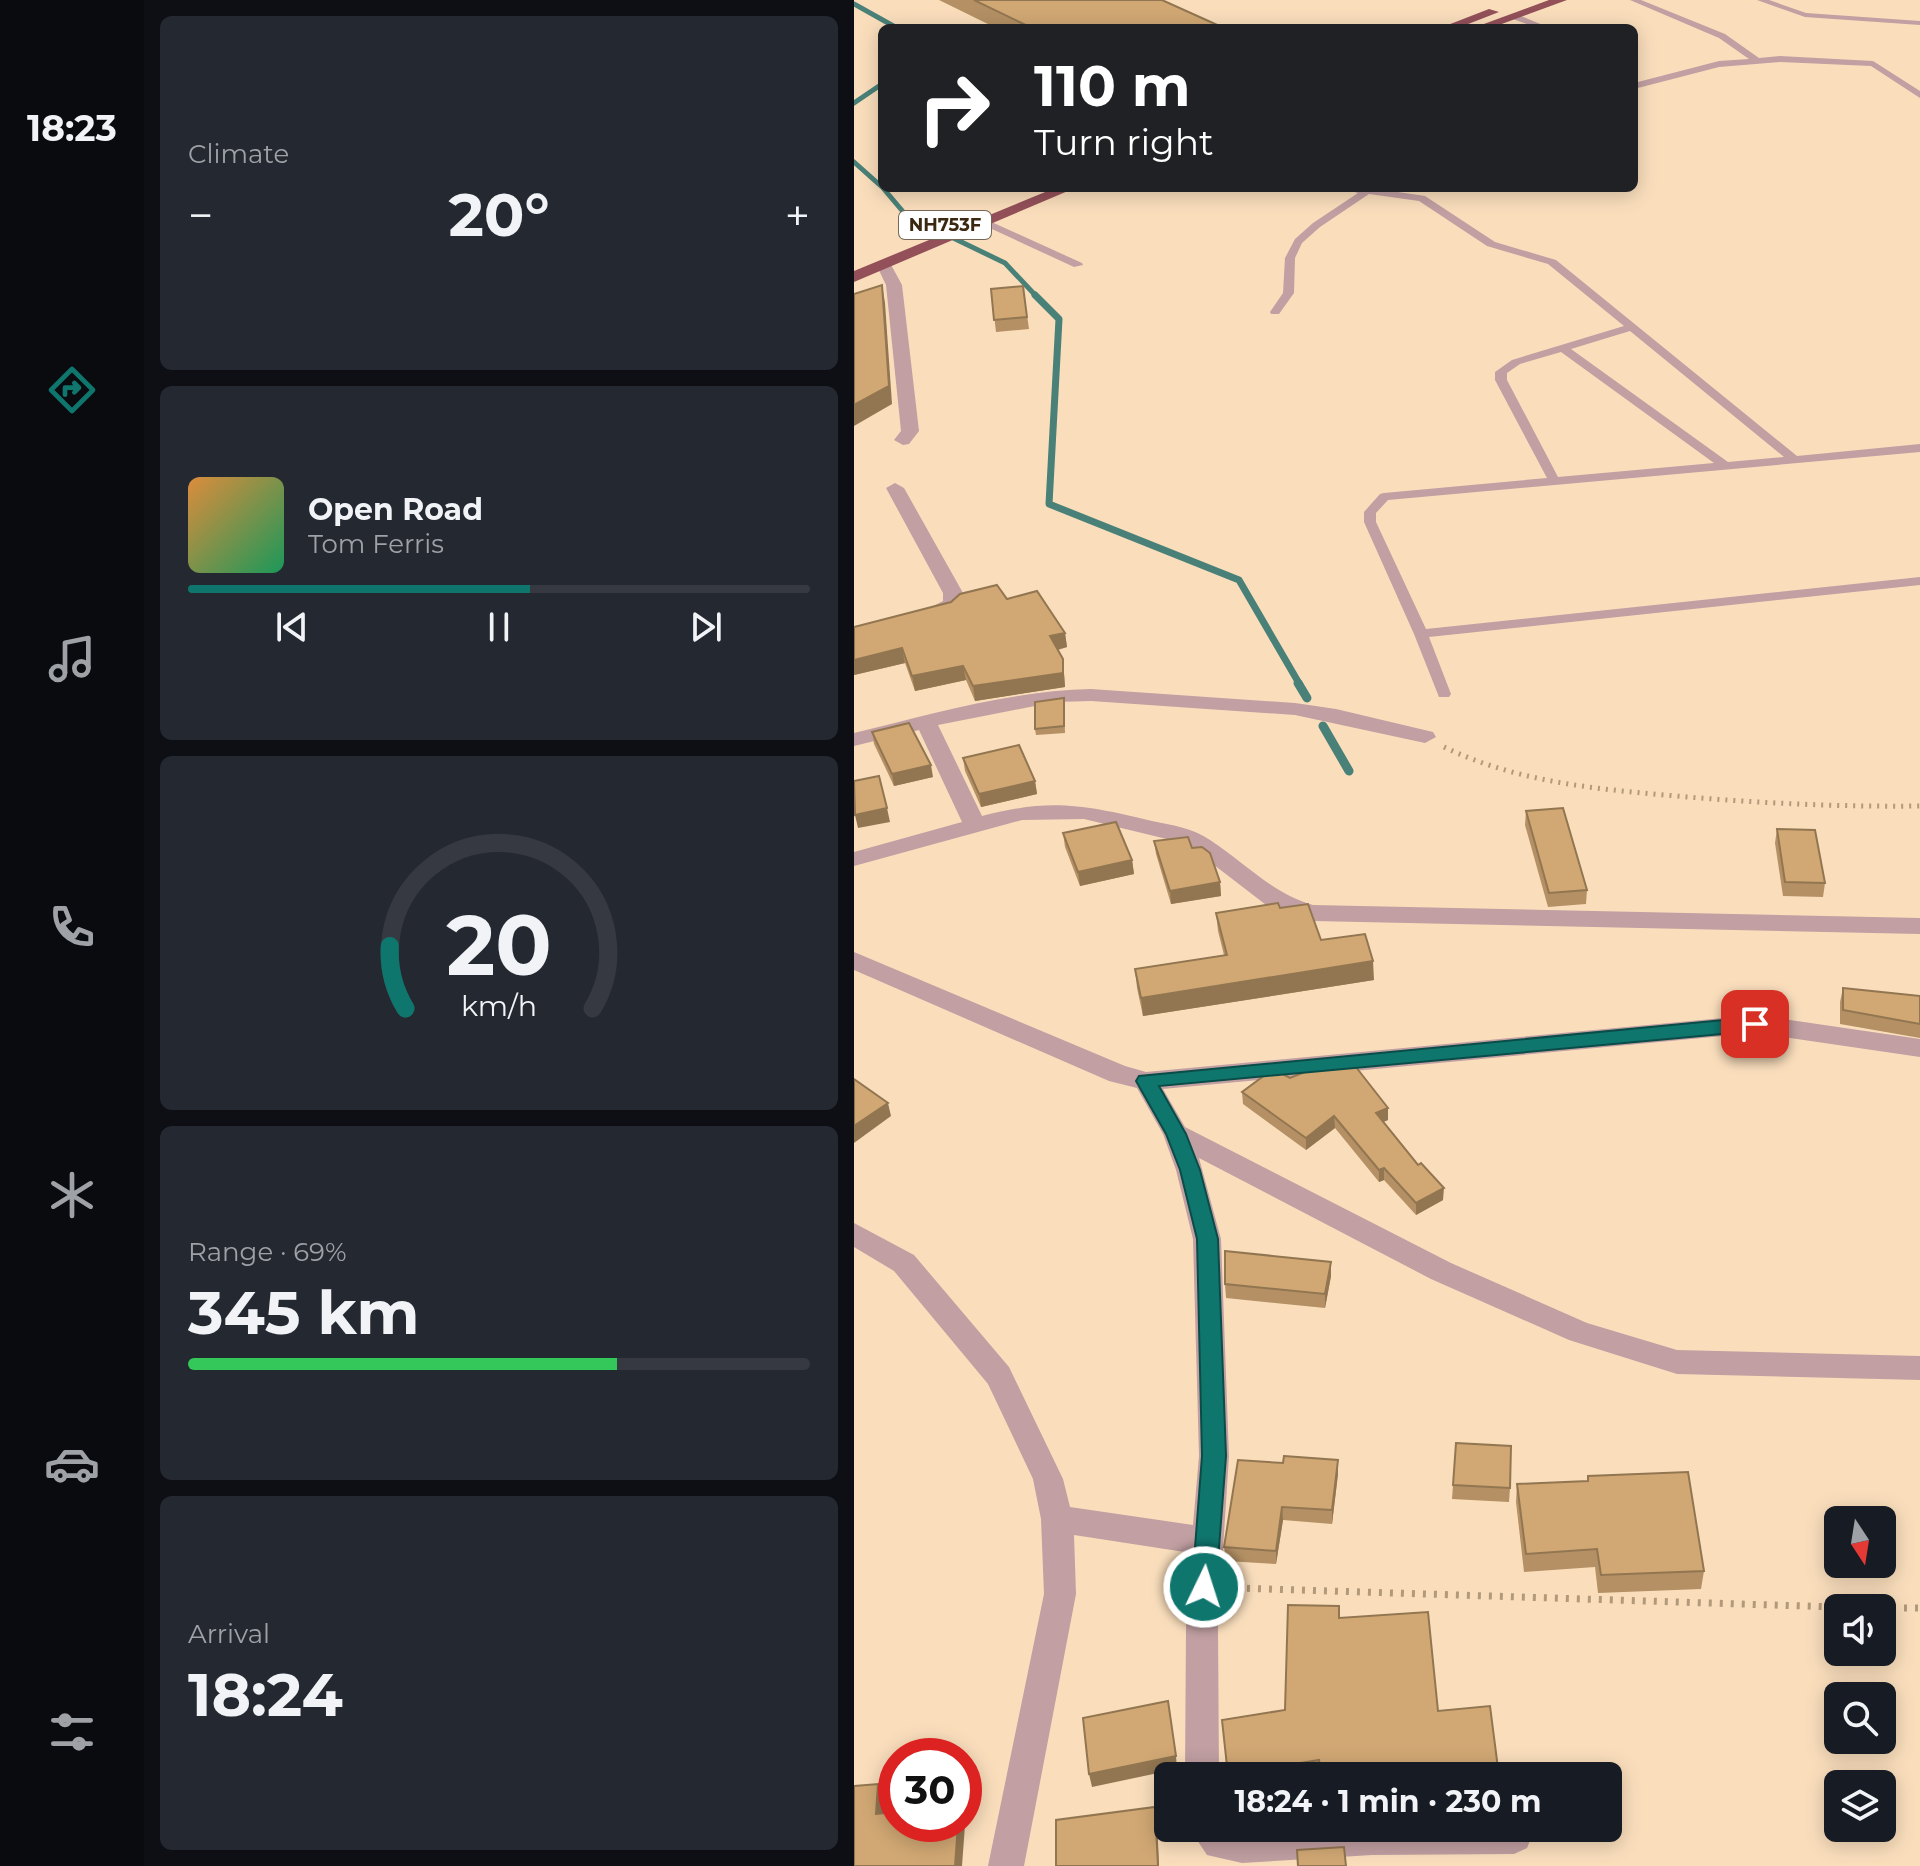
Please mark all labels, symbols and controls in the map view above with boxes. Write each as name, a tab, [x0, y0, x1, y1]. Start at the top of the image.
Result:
text: 110 m	[1034, 52, 1191, 120]
icon: right	[902, 56, 1006, 160]
text: 18:23	[27, 106, 117, 150]
text: Turn right	[1034, 120, 1214, 164]
text: Climate	[188, 138, 289, 170]
text: 20°	[448, 178, 550, 251]
text: −	[188, 188, 213, 242]
text: +	[785, 188, 810, 242]
road number: NH753F	[899, 211, 991, 239]
icon: directions	[44, 362, 100, 418]
text: Open Road	[308, 491, 483, 528]
text: Tom Ferris	[308, 528, 444, 560]
icon: previous	[270, 605, 314, 649]
icon: pause	[477, 605, 521, 649]
icon: next	[684, 605, 728, 649]
icon: music	[44, 631, 100, 687]
text: 20	[446, 894, 552, 996]
icon: phone	[44, 899, 100, 955]
text: km/h	[461, 988, 537, 1023]
pin	[1721, 990, 1789, 1058]
icon: arrive	[1733, 1002, 1777, 1046]
icon: climate	[44, 1167, 100, 1223]
text: Range · 69%	[188, 1236, 347, 1268]
text: 345 km	[188, 1276, 420, 1349]
icon: car	[44, 1436, 100, 1492]
north arrow	[1824, 1506, 1896, 1578]
map controls	[1824, 1506, 1896, 1842]
position arrow	[1162, 1545, 1246, 1629]
button: sound	[1824, 1594, 1896, 1666]
text: Arrival	[188, 1618, 270, 1650]
text: 18:24	[188, 1658, 343, 1731]
button: search	[1824, 1682, 1896, 1754]
icon: filters	[44, 1704, 100, 1760]
speed limit sign: 30	[878, 1738, 982, 1842]
button: layers	[1824, 1770, 1896, 1842]
text: 18:24 · 1 min · 230 m	[1235, 1783, 1541, 1820]

